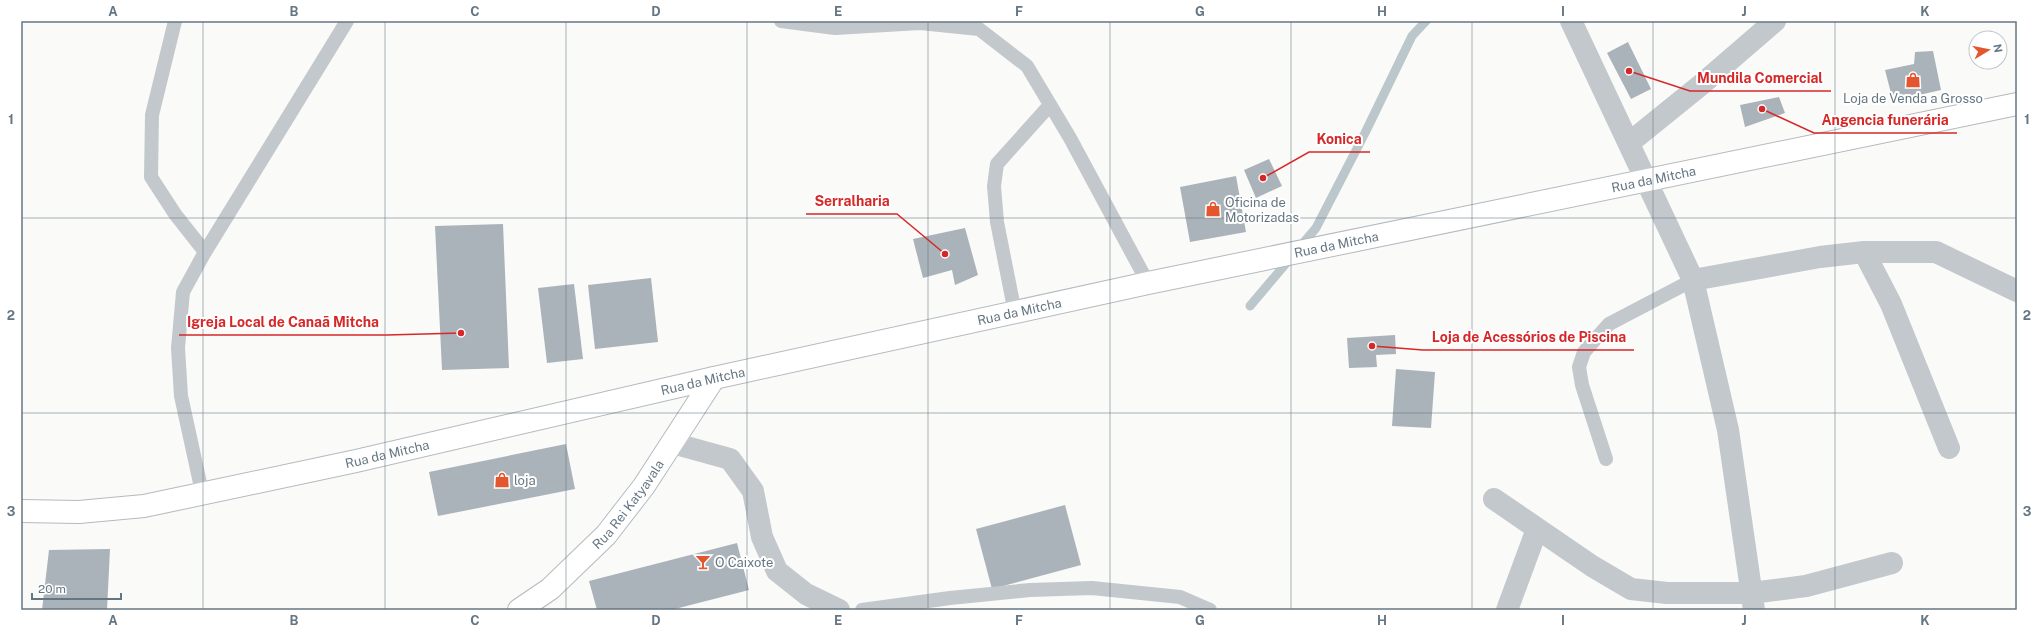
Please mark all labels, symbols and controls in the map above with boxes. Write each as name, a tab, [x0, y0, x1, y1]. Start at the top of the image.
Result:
text: A	[108, 4, 118, 19]
text: B	[290, 4, 299, 19]
text: C	[470, 4, 480, 19]
text: D	[651, 4, 661, 19]
text: E	[834, 4, 842, 19]
text: F	[1015, 4, 1023, 19]
text: G	[1195, 4, 1205, 19]
text: H	[1377, 4, 1387, 19]
text: I	[1561, 4, 1565, 19]
text: J	[1741, 4, 1747, 19]
text: K	[1920, 4, 1930, 19]
north arrow	[1968, 30, 2008, 70]
text: N	[1991, 43, 2005, 54]
callout: Mundila Comercial	[1690, 65, 1831, 91]
text: Mundila Comercial	[1697, 70, 1823, 86]
shop icon: Loja de Venda a Grosso	[1904, 71, 1922, 89]
place label: Loja de Venda a Grosso	[1843, 91, 1983, 106]
callout: Angencia funerária	[1814, 107, 1957, 133]
text: 1	[8, 112, 14, 127]
text: Angencia funerária	[1821, 112, 1949, 128]
text: 1	[2024, 112, 2030, 127]
callout: Konica	[1309, 126, 1370, 152]
text: Konica	[1316, 131, 1362, 147]
street label: Rua da Mitcha	[1610, 163, 1697, 195]
callout: Serralharia	[806, 188, 897, 214]
text: Serralharia	[814, 193, 890, 209]
place label: Oficina de Motorizadas	[1225, 195, 1299, 225]
shop icon: Oficina de Motorizadas	[1204, 200, 1222, 218]
street label: Rua da Mitcha	[1293, 229, 1380, 261]
street label: Rua da Mitcha	[976, 295, 1063, 328]
text: 2	[7, 308, 15, 323]
text: 2	[2023, 308, 2031, 323]
callout: Igreja Local de Canaã Mitcha	[179, 309, 387, 335]
text: Igreja Local de Canaã Mitcha	[187, 314, 379, 330]
callout: Loja de Acessórios de Piscina	[1423, 324, 1634, 350]
text: Loja de Acessórios de Piscina	[1432, 329, 1626, 345]
street label: Rua da Mitcha	[659, 364, 746, 398]
street label: Rua da Mitcha	[344, 437, 431, 471]
street label: Rua Rei Katyavala	[589, 457, 667, 552]
shop icon: loja	[493, 471, 511, 489]
place label: loja	[514, 473, 536, 488]
text: 3	[7, 504, 16, 519]
text: 3	[2023, 504, 2032, 519]
bar icon: O Caixote	[694, 553, 712, 571]
place label: O Caixote	[715, 555, 773, 570]
scale bar	[32, 575, 121, 601]
text: 20 m	[38, 582, 66, 596]
text: A	[108, 613, 118, 628]
text: B	[290, 613, 299, 628]
text: C	[470, 613, 480, 628]
text: D	[651, 613, 661, 628]
text: E	[834, 613, 842, 628]
text: F	[1015, 613, 1023, 628]
text: G	[1195, 613, 1205, 628]
text: H	[1377, 613, 1387, 628]
text: I	[1561, 613, 1565, 628]
text: J	[1741, 613, 1747, 628]
text: K	[1920, 613, 1930, 628]

